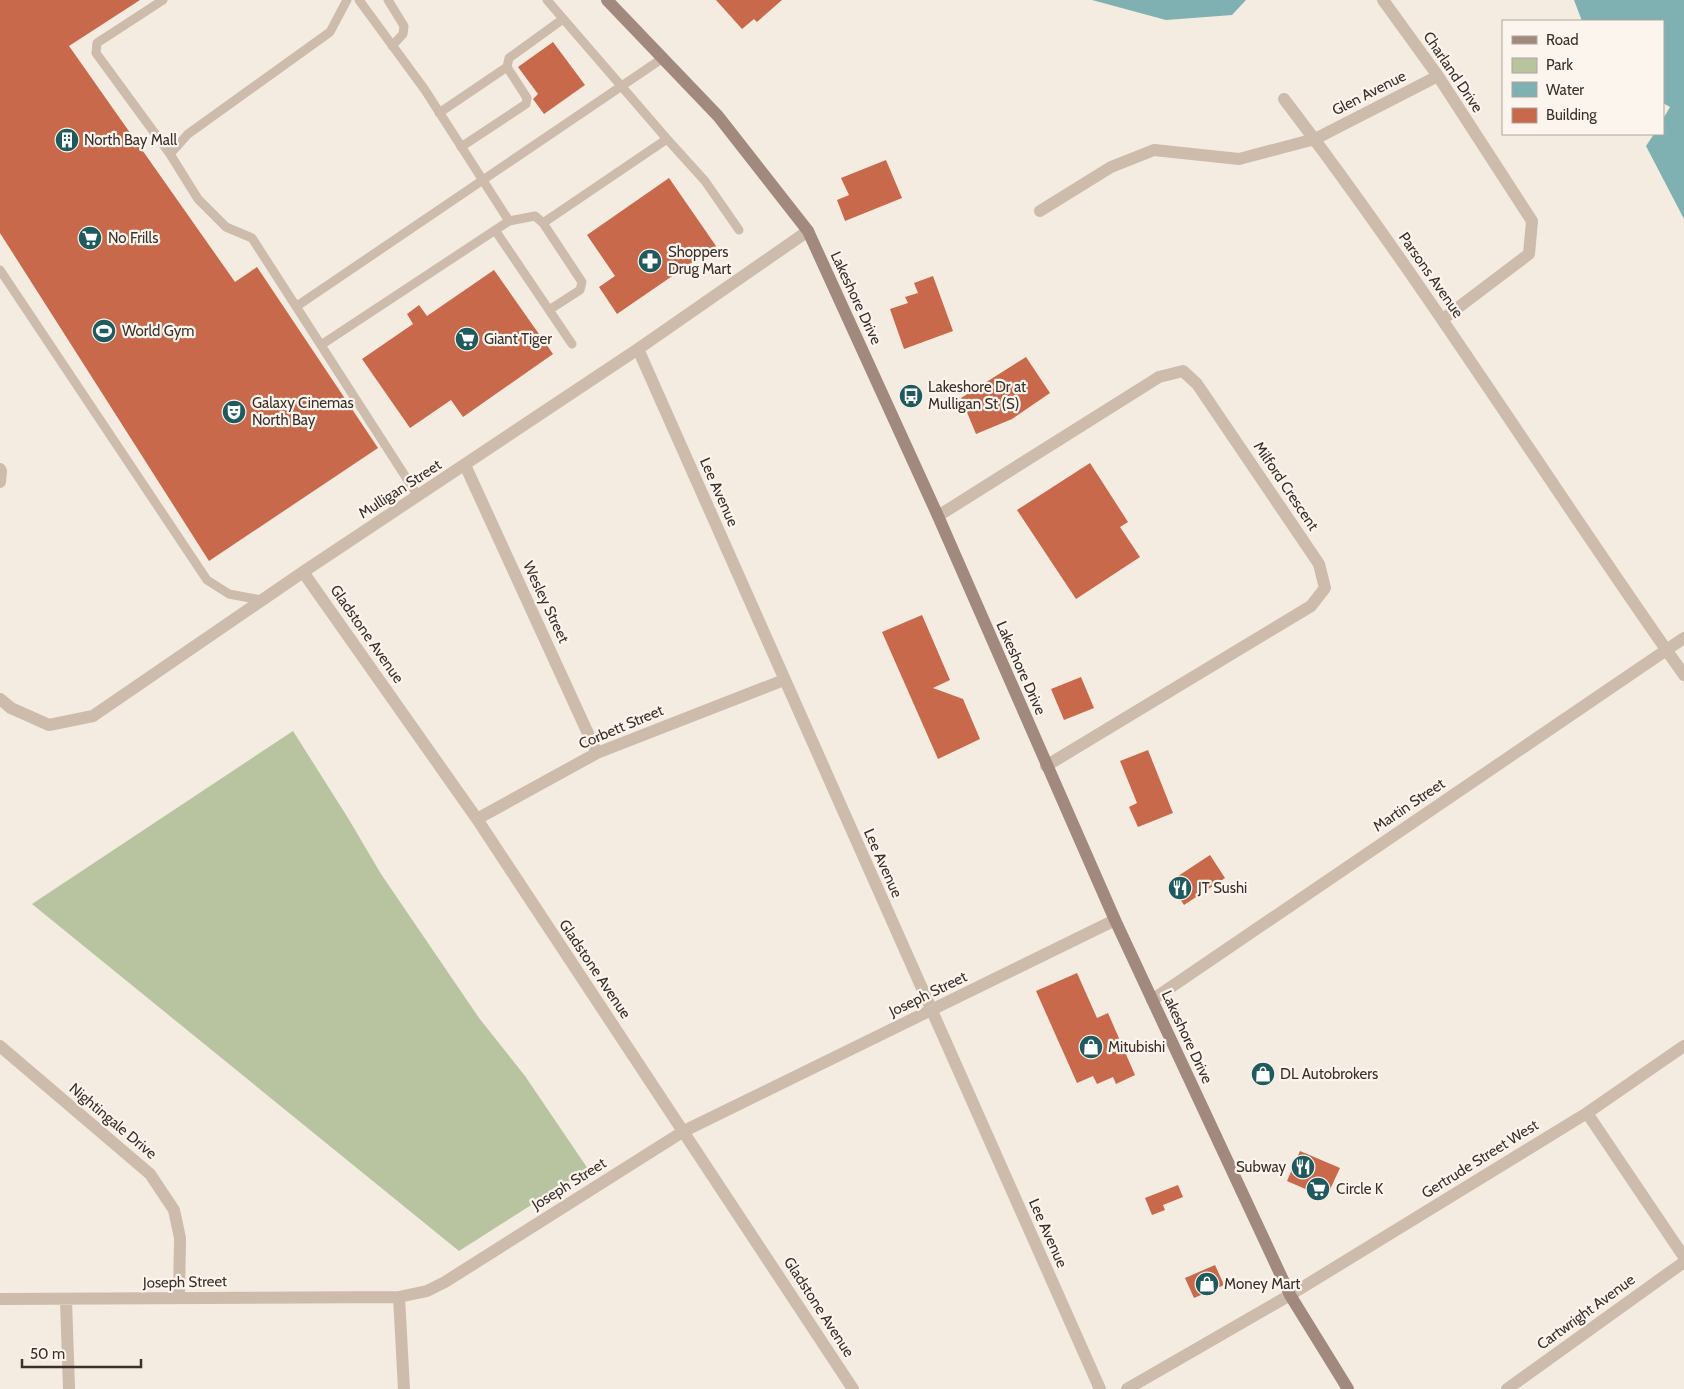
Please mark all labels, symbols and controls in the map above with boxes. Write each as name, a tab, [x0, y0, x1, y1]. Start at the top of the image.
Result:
legend	[1502, 20, 1664, 135]
street label: Charland Drive	[1419, 28, 1487, 116]
text: Road	[1546, 31, 1579, 49]
text: Park	[1546, 56, 1573, 74]
street label: Glen Avenue	[1329, 67, 1409, 119]
text: Water	[1546, 81, 1584, 99]
text: Building	[1546, 106, 1597, 124]
building icon: North Bay Mall	[54, 127, 80, 153]
place label: North Bay Mall	[84, 131, 178, 149]
supermarket icon: No Frills	[77, 225, 103, 251]
place label: No Frills	[108, 229, 158, 247]
street label: Parsons Avenue	[1395, 229, 1467, 322]
place label: Shoppers Drug Mart	[668, 243, 731, 278]
pharmacy icon: Shoppers Drug Mart	[637, 248, 663, 274]
street label: Lakeshore Drive	[827, 249, 886, 348]
sports icon: World Gym	[91, 318, 117, 344]
place label: World Gym	[122, 322, 194, 340]
supermarket icon: Giant Tiger	[454, 326, 480, 352]
place label: Giant Tiger	[484, 330, 552, 348]
place label: Lakeshore Dr at Mulligan St (S)	[928, 378, 1026, 413]
bus stop icon: Lakeshore Dr at Mulligan St (S)	[898, 383, 924, 409]
place label: Galaxy Cinemas North Bay	[252, 394, 354, 429]
theatre icon: Galaxy Cinemas North Bay	[221, 399, 247, 425]
street label: Milford Crescent	[1250, 438, 1322, 534]
street label: Lee Avenue	[696, 455, 742, 530]
street label: Mulligan Street	[355, 456, 445, 522]
street label: Wesley Street	[519, 558, 573, 646]
street label: Gladstone Avenue	[326, 582, 408, 687]
street label: Lakeshore Drive	[992, 618, 1050, 718]
street label: Corbett Street	[576, 701, 666, 753]
street label: Martin Street	[1370, 774, 1448, 836]
street label: Lee Avenue	[860, 826, 906, 901]
restaurant icon: JT Sushi	[1167, 875, 1193, 901]
place label: JT Sushi	[1197, 879, 1247, 897]
street label: Gladstone Avenue	[555, 916, 635, 1022]
street label: Joseph Street	[885, 967, 970, 1021]
street label: Lakeshore Drive	[1158, 988, 1217, 1087]
shop icon: Mitubishi	[1078, 1034, 1104, 1060]
place label: Mitubishi	[1108, 1038, 1165, 1056]
shop icon: DL Autobrokers	[1250, 1061, 1276, 1087]
place label: DL Autobrokers	[1280, 1065, 1378, 1083]
street label: Nightingale Drive	[66, 1079, 161, 1163]
street label: Gertrude Street West	[1418, 1116, 1542, 1202]
street label: Joseph Street	[528, 1154, 609, 1214]
restaurant icon: Subway	[1290, 1154, 1316, 1180]
place label: Subway	[1236, 1158, 1286, 1176]
supermarket icon: Circle K	[1305, 1176, 1331, 1202]
place label: Circle K	[1336, 1180, 1384, 1198]
street label: Lee Avenue	[1025, 1196, 1071, 1271]
street label: Gladstone Avenue	[780, 1254, 858, 1361]
street label: Cartwright Avenue	[1534, 1270, 1639, 1354]
shop icon: Money Mart	[1194, 1271, 1220, 1297]
street label: Joseph Street	[142, 1272, 227, 1292]
place label: Money Mart	[1224, 1275, 1300, 1293]
scale bar	[22, 1336, 141, 1368]
text: 50 m	[30, 1345, 65, 1363]

